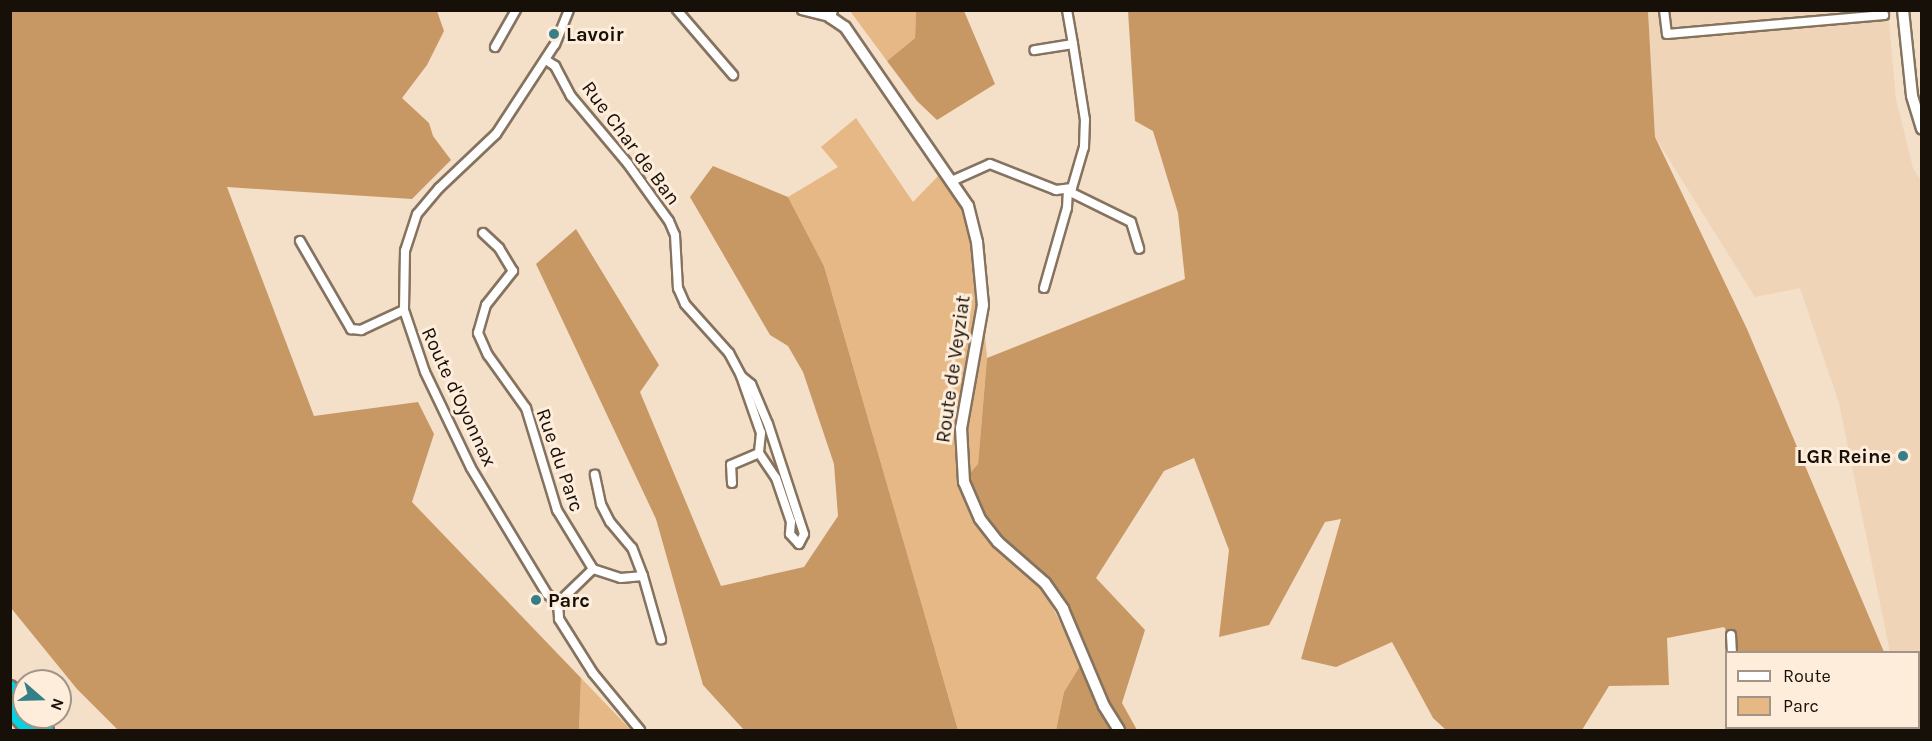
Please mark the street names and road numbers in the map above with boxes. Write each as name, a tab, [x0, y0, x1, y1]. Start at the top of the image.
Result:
street label: Rue Char de Ban	[577, 76, 685, 210]
street label: Route de Veyziat	[931, 294, 975, 444]
street label: Route d'Oyonnax	[416, 324, 502, 470]
street label: Rue du Parc	[531, 405, 589, 515]

